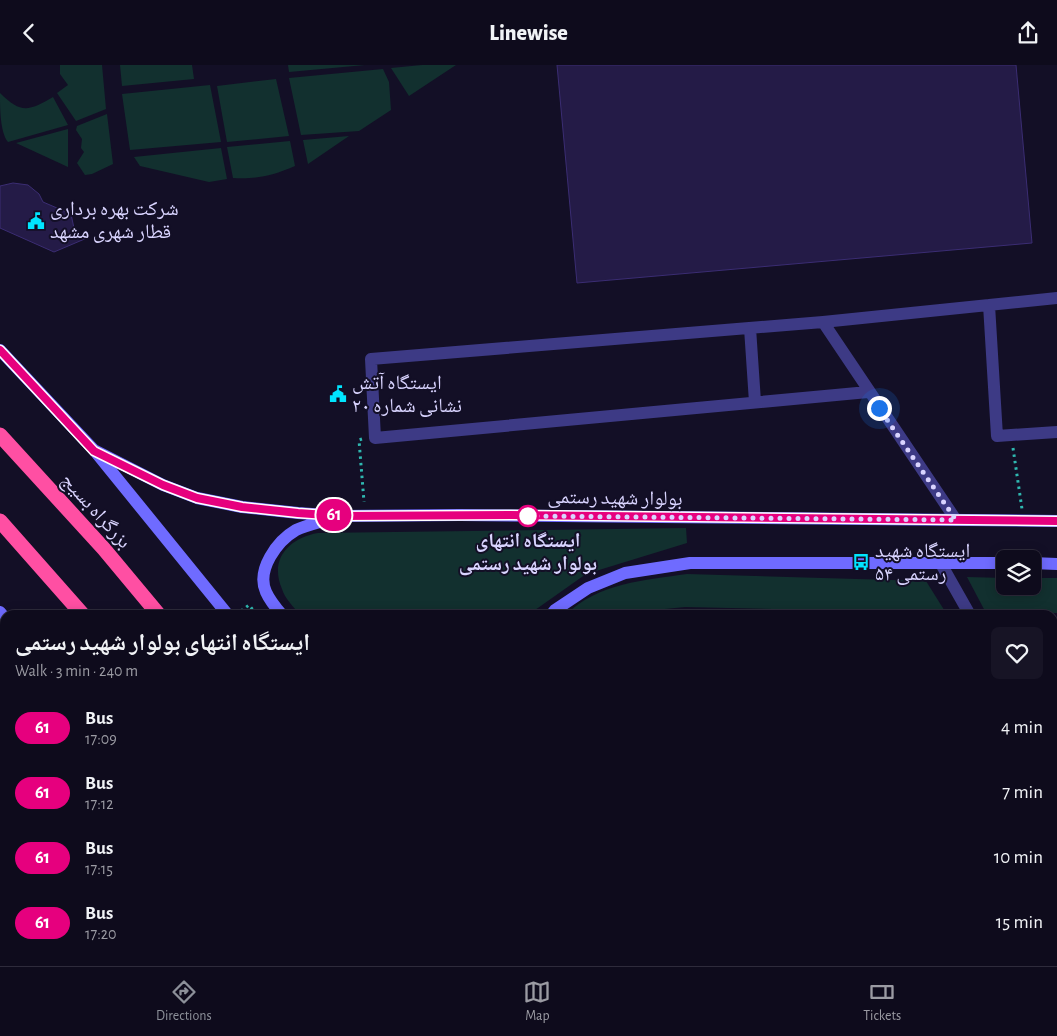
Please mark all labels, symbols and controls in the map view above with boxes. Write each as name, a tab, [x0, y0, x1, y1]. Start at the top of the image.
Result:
icon: back	[15, 19, 43, 47]
icon: share	[1014, 19, 1042, 47]
text: Linewise	[489, 22, 568, 44]
place label: شرکت بهره برداری قطار شهری مشهد	[50, 199, 179, 243]
public building icon: شرکت بهره برداری قطار شهری مشهد	[26, 211, 46, 231]
place label: ایستگاه آتش نشانی شماره ۲۰	[352, 372, 462, 417]
public building icon: ایستگاه آتش نشانی شماره ۲۰	[328, 384, 348, 404]
your location	[867, 396, 892, 421]
street label: بزرگراه بسیج	[56, 470, 135, 554]
street label: بولوار شهید رستمی	[547, 487, 683, 510]
line badge: 61	[312, 499, 356, 531]
marker: ایستگاه انتهای بولوار شهید رستمی	[517, 505, 539, 527]
text: 61	[326, 506, 342, 524]
place label: ایستگاه انتهای بولوار شهید رستمی	[459, 531, 597, 576]
place label: ایستگاه شهید رستمی ۵۴	[875, 541, 970, 585]
map controls	[996, 550, 1041, 595]
button: layers	[996, 550, 1041, 595]
bus stop icon: ایستگاه شهید رستمی ۵۴	[851, 552, 871, 572]
button: heart	[991, 627, 1043, 679]
text: ایستگاه انتهای بولوار شهید رستمی	[15, 631, 310, 655]
text: Walk · 3 min · 240 m	[15, 663, 138, 679]
text: Bus	[85, 709, 113, 728]
text: 4 min	[1001, 718, 1043, 737]
text: 61	[35, 719, 50, 737]
text: 17:09	[85, 731, 117, 747]
text: Bus	[85, 774, 113, 793]
text: 7 min	[1002, 783, 1043, 802]
text: 61	[35, 784, 50, 802]
text: 17:12	[85, 796, 114, 812]
text: Bus	[85, 839, 113, 858]
text: 10 min	[994, 848, 1043, 867]
text: 61	[35, 849, 50, 867]
text: 17:15	[85, 861, 113, 877]
text: Bus	[85, 904, 113, 923]
text: 15 min	[996, 913, 1043, 932]
text: 61	[35, 914, 50, 932]
text: 17:20	[85, 926, 117, 942]
tab: Directions	[156, 978, 212, 1025]
tab: Map	[523, 978, 551, 1025]
tab: Tickets	[863, 978, 901, 1025]

